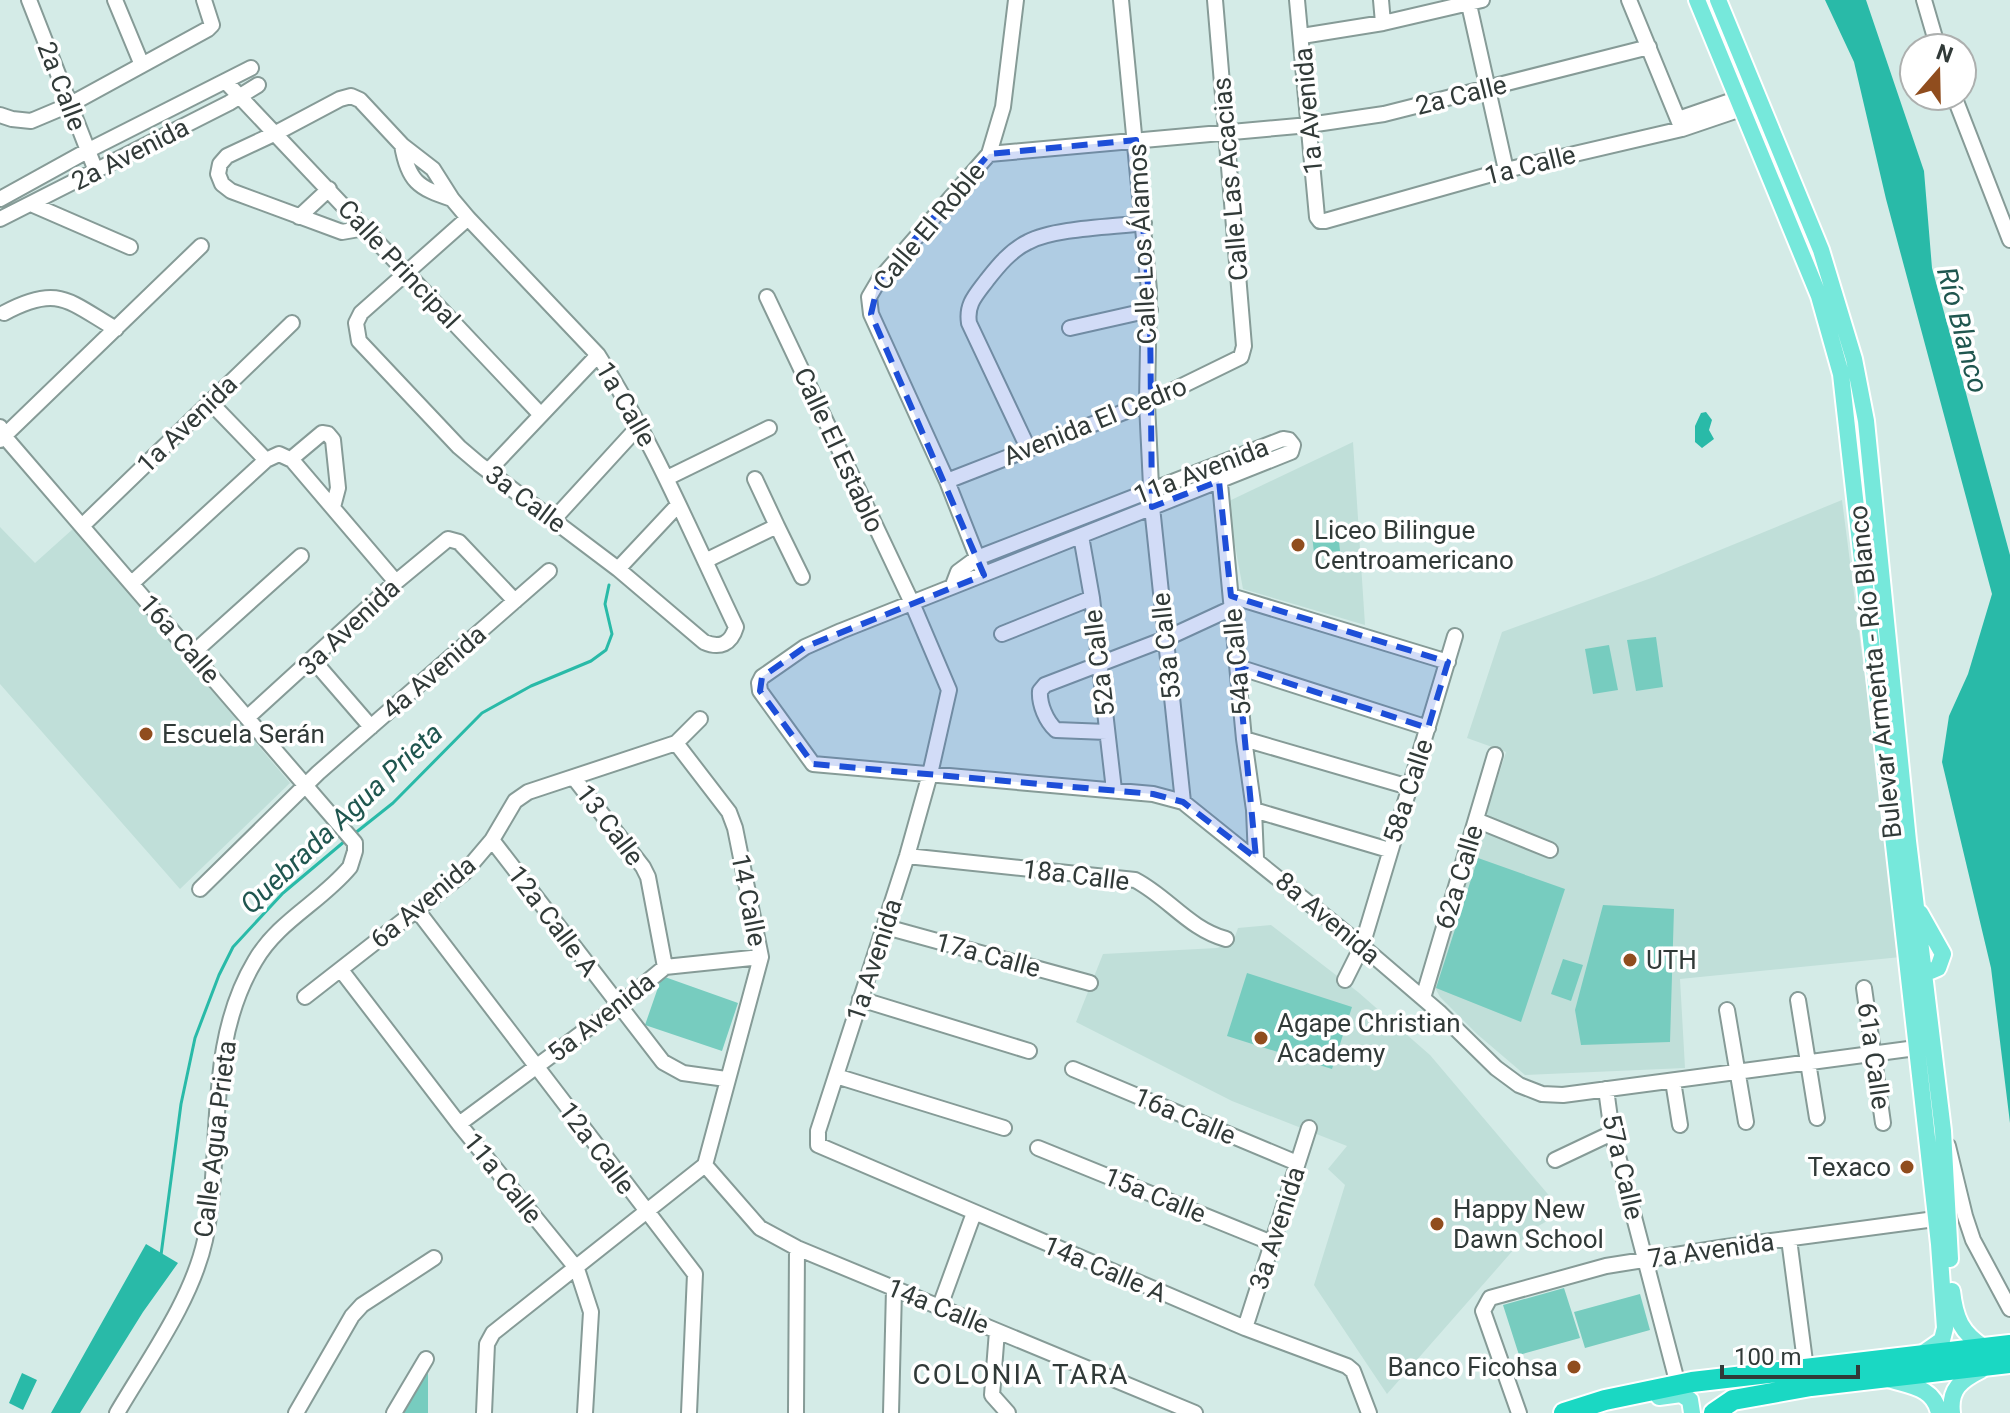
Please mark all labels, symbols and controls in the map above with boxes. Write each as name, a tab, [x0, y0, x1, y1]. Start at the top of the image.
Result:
north arrow	[1898, 32, 1978, 112]
street label: 2a Calle	[31, 37, 93, 135]
text: N	[1933, 39, 1956, 68]
street label: 1a Avenida	[1288, 46, 1328, 176]
street label: 2a Calle	[1412, 69, 1510, 121]
street label: Calle Las Acacias	[1206, 76, 1254, 282]
street label: 2a Avenida	[67, 112, 193, 196]
street label: 1a Calle	[1481, 139, 1579, 191]
street label: Calle Los Álamos	[1122, 143, 1162, 345]
street label: Calle El Roble	[867, 156, 991, 296]
street label: Calle Principal	[332, 193, 466, 335]
water label: Río Blanco	[1930, 264, 1995, 397]
street label: 1a Calle	[590, 356, 662, 452]
street label: Calle El Establo	[788, 363, 890, 537]
street label: 1a Avenida	[131, 369, 243, 479]
street label: Avenida El Cedro	[999, 371, 1191, 471]
street label: 11a Avenida	[1129, 432, 1273, 510]
street label: 3a Calle	[480, 459, 572, 539]
street label: Bulevar Armenta - Río Blanco	[1843, 504, 1907, 840]
place label: Liceo Bilingue Centroamericano	[1314, 515, 1514, 575]
marker: Liceo Bilingue Centroamericano	[1289, 536, 1307, 554]
street label: 3a Avenida	[292, 573, 406, 681]
street label: 16a Calle	[133, 589, 227, 689]
street label: 53a Calle	[1145, 591, 1187, 701]
street label: 54a Calle	[1217, 607, 1257, 717]
street label: 52a Calle	[1078, 608, 1120, 718]
street label: 4a Avenida	[376, 619, 492, 725]
water label: Quebrada Agua Prieta	[233, 716, 449, 921]
place label: Escuela Serán	[162, 719, 325, 749]
marker: Escuela Serán	[137, 725, 155, 743]
street label: 58a Calle	[1377, 735, 1439, 847]
street label: 13 Calle	[570, 779, 650, 871]
street label: 62a Calle	[1429, 821, 1489, 933]
street label: 6a Avenida	[365, 850, 481, 954]
street label: 14 Calle	[725, 851, 773, 949]
street label: 18a Calle	[1021, 854, 1131, 896]
street label: 12a Calle A	[502, 860, 604, 982]
street label: 8a Avenida	[1270, 866, 1386, 970]
street label: 1a Avenida	[840, 895, 908, 1025]
street label: 17a Calle	[932, 927, 1044, 983]
place label: UTH	[1646, 945, 1697, 975]
marker: UTH	[1621, 951, 1639, 969]
street label: 5a Avenida	[542, 966, 660, 1068]
street label: 61a Calle	[1852, 1001, 1896, 1111]
place label: Agape Christian Academy	[1277, 1008, 1461, 1068]
marker: Agape Christian Academy	[1252, 1029, 1270, 1047]
street label: Calle Agua Prieta	[188, 1039, 242, 1239]
street label: 16a Calle	[1130, 1081, 1240, 1151]
street label: 12a Calle	[553, 1096, 641, 1200]
street label: 57a Calle	[1596, 1111, 1650, 1223]
street label: 11a Calle	[458, 1127, 548, 1229]
place label: Texaco	[1807, 1152, 1891, 1182]
marker: Texaco	[1898, 1158, 1916, 1176]
street label: 15a Calle	[1100, 1161, 1210, 1229]
street label: 3a Avenida	[1243, 1163, 1311, 1293]
place label: Happy New Dawn School	[1453, 1194, 1604, 1254]
marker: Happy New Dawn School	[1428, 1215, 1446, 1233]
street label: 7a Avenida	[1646, 1226, 1776, 1274]
street label: 14a Calle A	[1039, 1230, 1171, 1308]
street label: 14a Calle	[883, 1272, 993, 1340]
scale bar	[1722, 1329, 1858, 1379]
text: 100 m	[1734, 1343, 1801, 1371]
place label: Banco Ficohsa	[1387, 1352, 1558, 1382]
district label: COLONIA TARA	[913, 1358, 1129, 1391]
marker: Banco Ficohsa	[1565, 1358, 1583, 1376]

